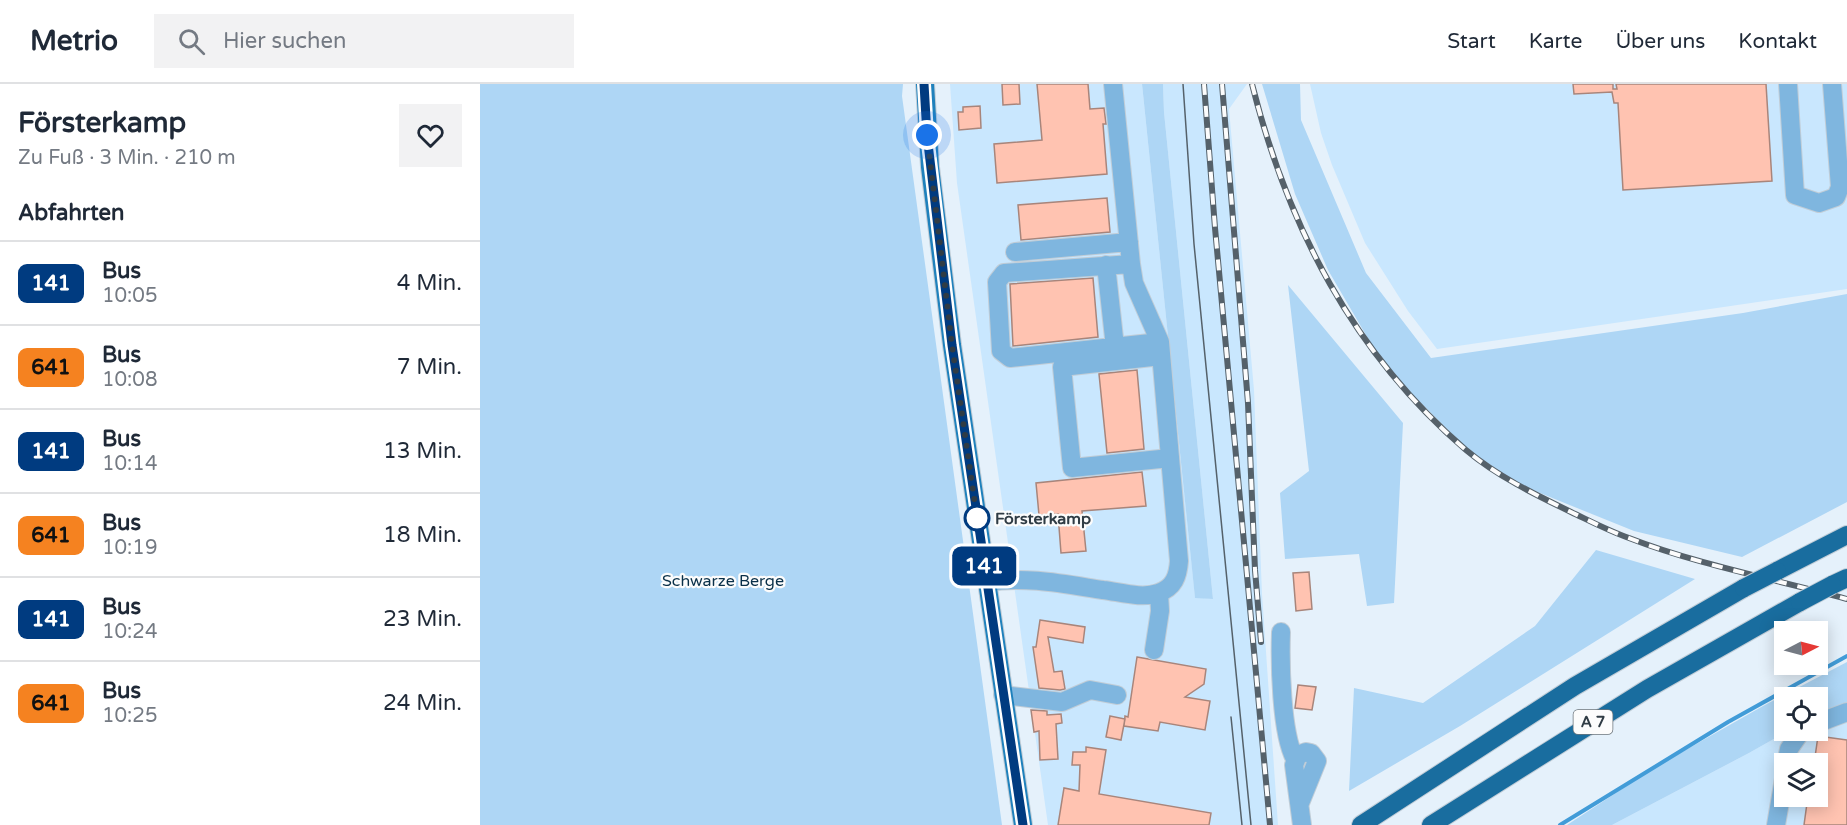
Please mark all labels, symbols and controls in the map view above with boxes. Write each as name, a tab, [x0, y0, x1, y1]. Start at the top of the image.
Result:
search box	[154, 14, 574, 68]
text: Metrio	[30, 24, 118, 58]
icon: search	[175, 25, 208, 58]
text: Hier suchen	[223, 28, 346, 54]
text: Start	[1447, 29, 1496, 54]
text: Karte	[1529, 29, 1582, 54]
text: Über uns	[1615, 29, 1705, 54]
text: Kontakt	[1738, 29, 1817, 54]
button: heart	[399, 104, 462, 167]
text: Försterkamp	[18, 106, 186, 140]
your location	[912, 120, 942, 150]
text: Zu Fuß · 3 Min. · 210 m	[18, 146, 236, 170]
text: Abfahrten	[18, 200, 124, 226]
text: Bus	[102, 258, 141, 284]
text: 4 Min.	[397, 270, 462, 296]
text: 141	[31, 271, 71, 296]
text: 10:05	[102, 284, 157, 308]
text: Bus	[102, 342, 141, 368]
text: 7 Min.	[397, 354, 462, 380]
text: 641	[31, 355, 71, 380]
text: 10:08	[102, 368, 157, 392]
text: Bus	[102, 426, 141, 452]
text: 13 Min.	[383, 438, 462, 464]
text: 141	[31, 439, 71, 464]
text: 10:14	[102, 452, 157, 476]
marker: Försterkamp	[964, 505, 990, 531]
place label: Försterkamp	[995, 509, 1091, 529]
text: Bus	[102, 510, 141, 536]
text: 18 Min.	[383, 522, 462, 548]
text: 641	[31, 523, 71, 548]
text: 10:19	[102, 536, 157, 560]
line badge: 141	[950, 546, 1018, 586]
text: 141	[964, 554, 1004, 579]
park label: Schwarze Berge	[662, 571, 784, 591]
text: Bus	[102, 594, 141, 620]
text: 23 Min.	[383, 606, 462, 632]
text: 141	[31, 607, 71, 632]
text: 10:24	[102, 620, 157, 644]
north arrow	[1774, 621, 1828, 675]
map controls	[1774, 621, 1828, 807]
text: Bus	[102, 678, 141, 704]
button: locate	[1774, 687, 1828, 741]
text: 24 Min.	[383, 690, 462, 716]
text: 641	[31, 691, 71, 716]
text: 10:25	[102, 704, 157, 728]
road number: A 7	[1574, 710, 1612, 734]
button: layers	[1774, 753, 1828, 807]

